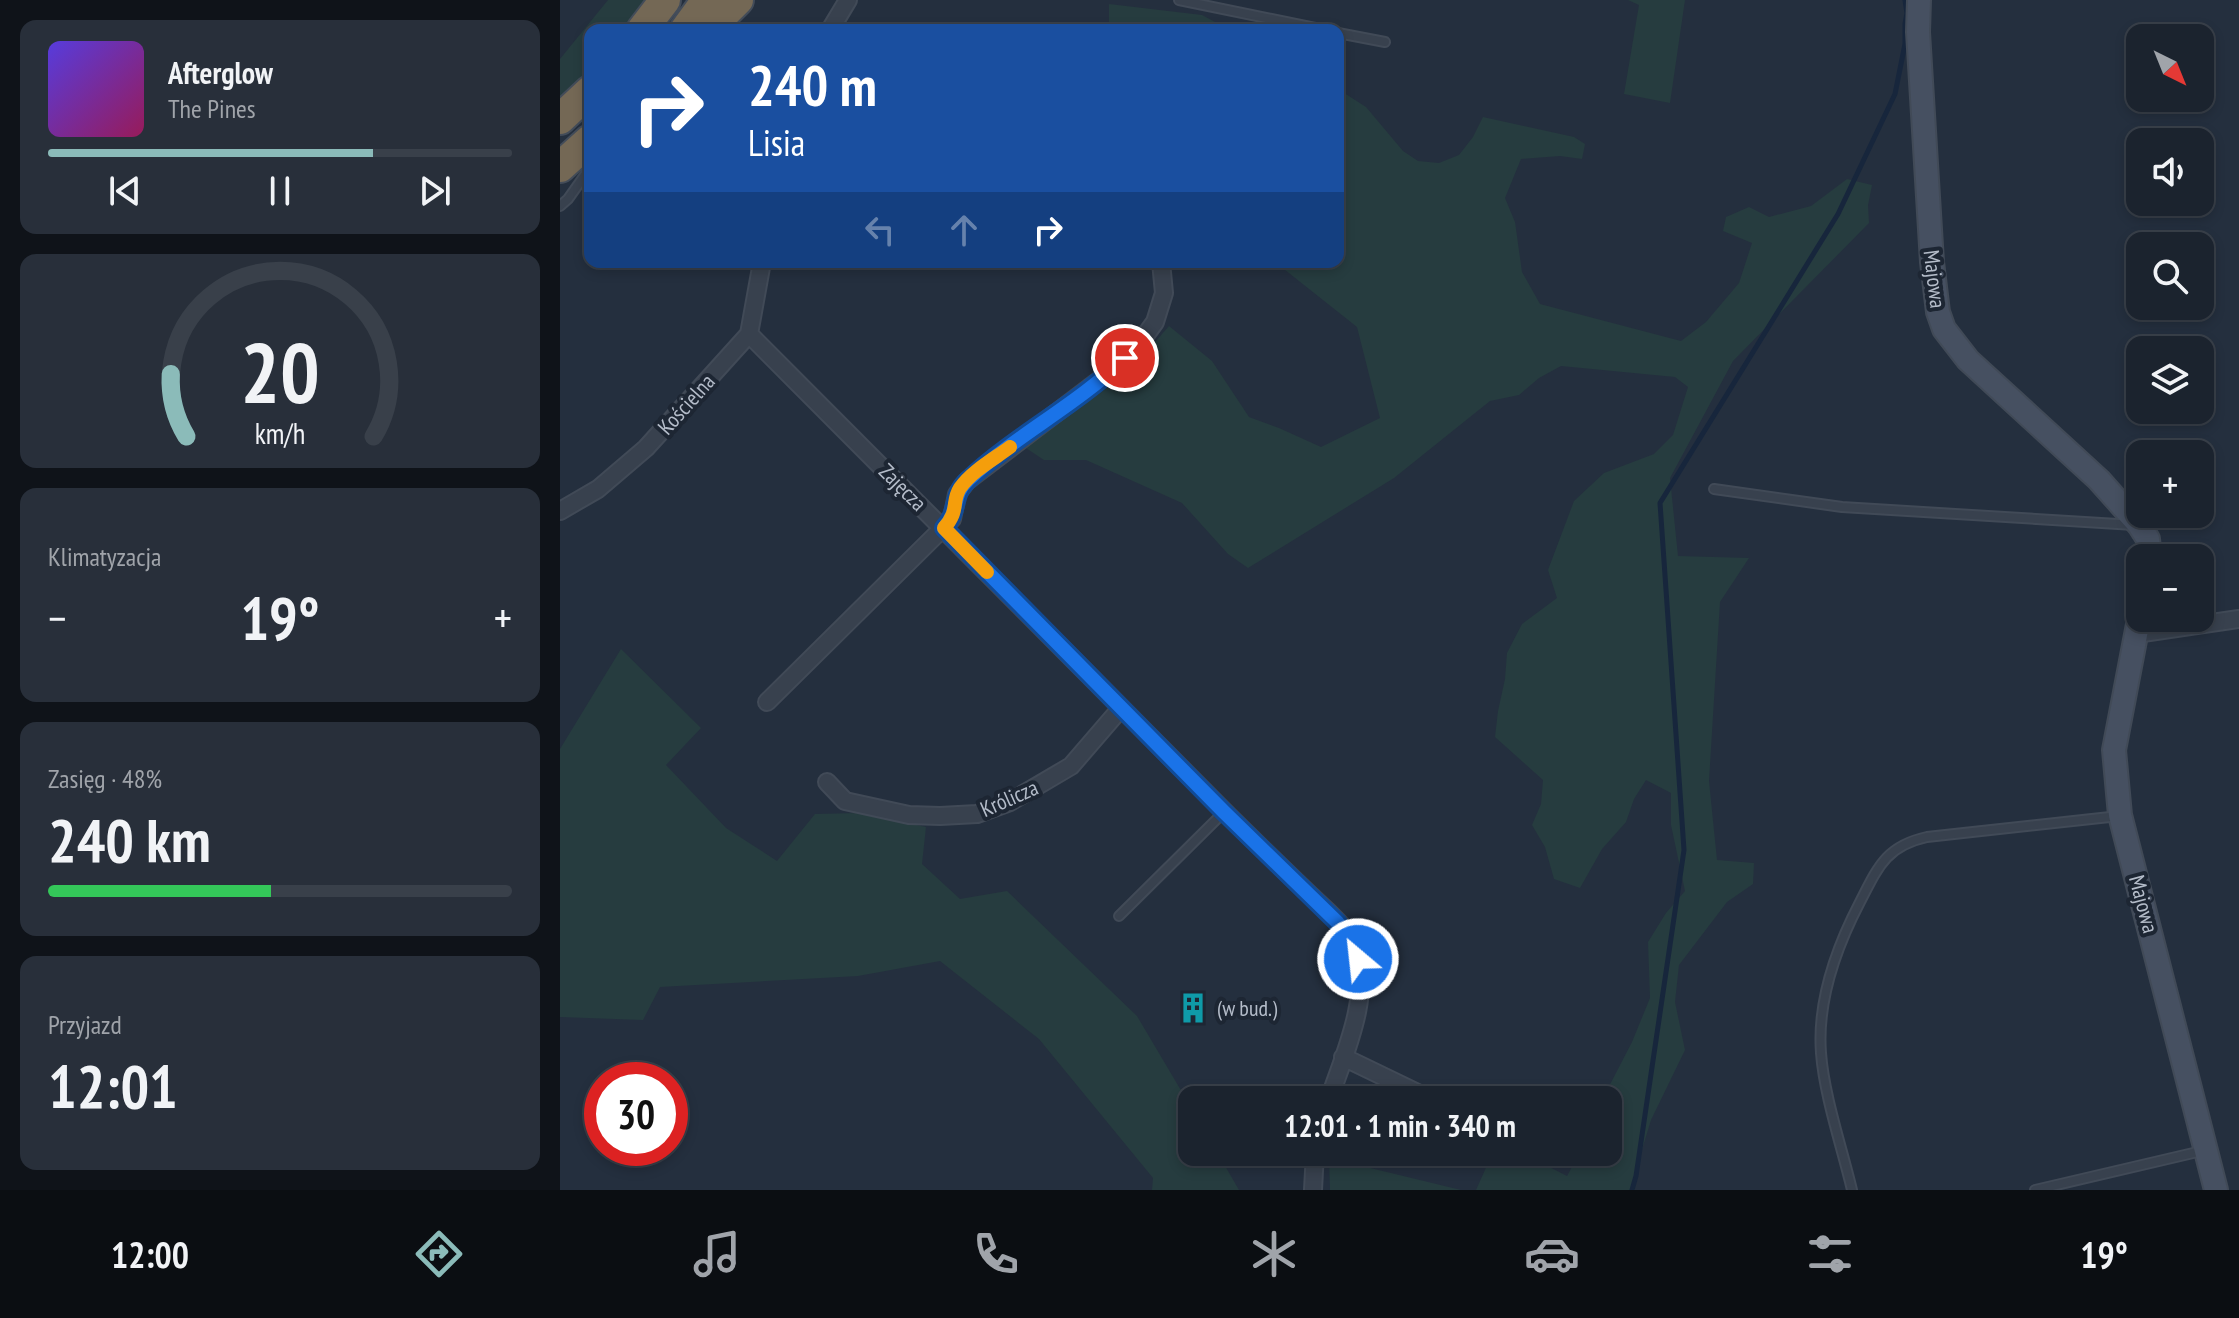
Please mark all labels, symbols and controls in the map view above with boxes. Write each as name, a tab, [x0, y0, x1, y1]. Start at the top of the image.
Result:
north arrow	[2126, 24, 2214, 112]
map controls	[2126, 24, 2214, 632]
text: 240 m	[748, 49, 877, 121]
text: Afterglow	[168, 53, 273, 92]
icon: right	[616, 56, 720, 160]
text: The Pines	[168, 92, 256, 125]
text: Lisia	[748, 119, 805, 166]
button: sound	[2126, 128, 2214, 216]
icon: previous	[103, 169, 147, 213]
icon: pause	[258, 169, 302, 213]
icon: next	[413, 169, 457, 213]
icon: left	[858, 208, 902, 252]
icon: ahead	[942, 208, 986, 252]
icon: right	[1026, 208, 1070, 252]
button: search	[2126, 232, 2214, 320]
street label: Majowa	[1918, 248, 1952, 310]
text: 20	[240, 318, 320, 426]
pin	[1091, 324, 1159, 392]
icon: arrive	[1103, 336, 1147, 380]
button: layers	[2126, 336, 2214, 424]
street label: Kościelna	[651, 368, 721, 440]
text: km/h	[255, 415, 305, 452]
button: +	[2126, 440, 2214, 528]
street label: Zajęcza	[873, 457, 933, 517]
text: Klimatyzacja	[48, 540, 161, 573]
button: −	[2126, 544, 2214, 632]
text: 19°	[240, 579, 320, 657]
text: −	[48, 589, 66, 646]
text: +	[494, 589, 512, 646]
text: Zasięg · 48%	[48, 762, 162, 795]
street label: Królicza	[976, 773, 1042, 823]
text: 240 km	[48, 801, 211, 879]
street label: Majowa	[2123, 872, 2165, 936]
position arrow	[1316, 917, 1400, 1001]
building icon: (w bud.)	[1176, 991, 1210, 1025]
place label: (w bud.)	[1217, 994, 1278, 1022]
text: Przyjazd	[48, 1008, 122, 1041]
text: 12:01	[48, 1047, 178, 1125]
speed limit sign: 30	[584, 1062, 688, 1166]
text: 12:01 · 1 min · 340 m	[1284, 1106, 1516, 1145]
icon: directions	[411, 1226, 467, 1282]
icon: music	[689, 1226, 745, 1282]
icon: phone	[968, 1226, 1024, 1282]
icon: climate	[1246, 1226, 1302, 1282]
icon: car	[1524, 1226, 1580, 1282]
icon: filters	[1802, 1226, 1858, 1282]
text: 12:00	[111, 1231, 189, 1278]
text: 19°	[2080, 1231, 2128, 1278]

